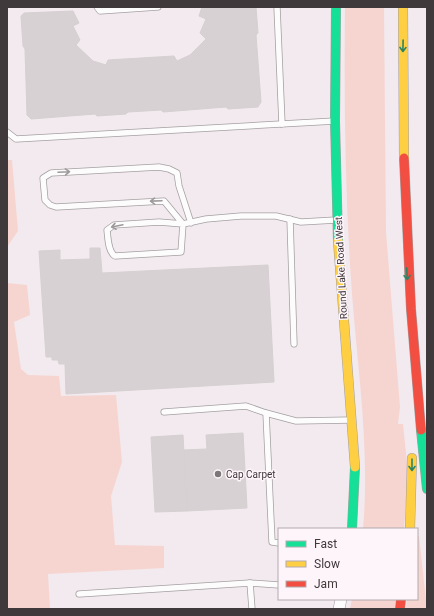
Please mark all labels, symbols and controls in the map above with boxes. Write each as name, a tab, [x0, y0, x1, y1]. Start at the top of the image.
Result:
one-way arrow	[399, 39, 406, 52]
one-way arrow	[57, 168, 70, 176]
one-way arrow	[150, 197, 163, 205]
street label: Round Lake Road West	[333, 217, 349, 319]
one-way arrow	[110, 222, 123, 230]
one-way arrow	[404, 267, 411, 280]
one-way arrow	[408, 458, 416, 471]
marker: Cap Carpet	[213, 469, 223, 479]
place label: Cap Carpet	[226, 469, 276, 480]
legend	[278, 528, 418, 600]
text: Fast	[314, 537, 337, 551]
text: Slow	[314, 557, 340, 571]
text: Jam	[314, 577, 338, 591]

